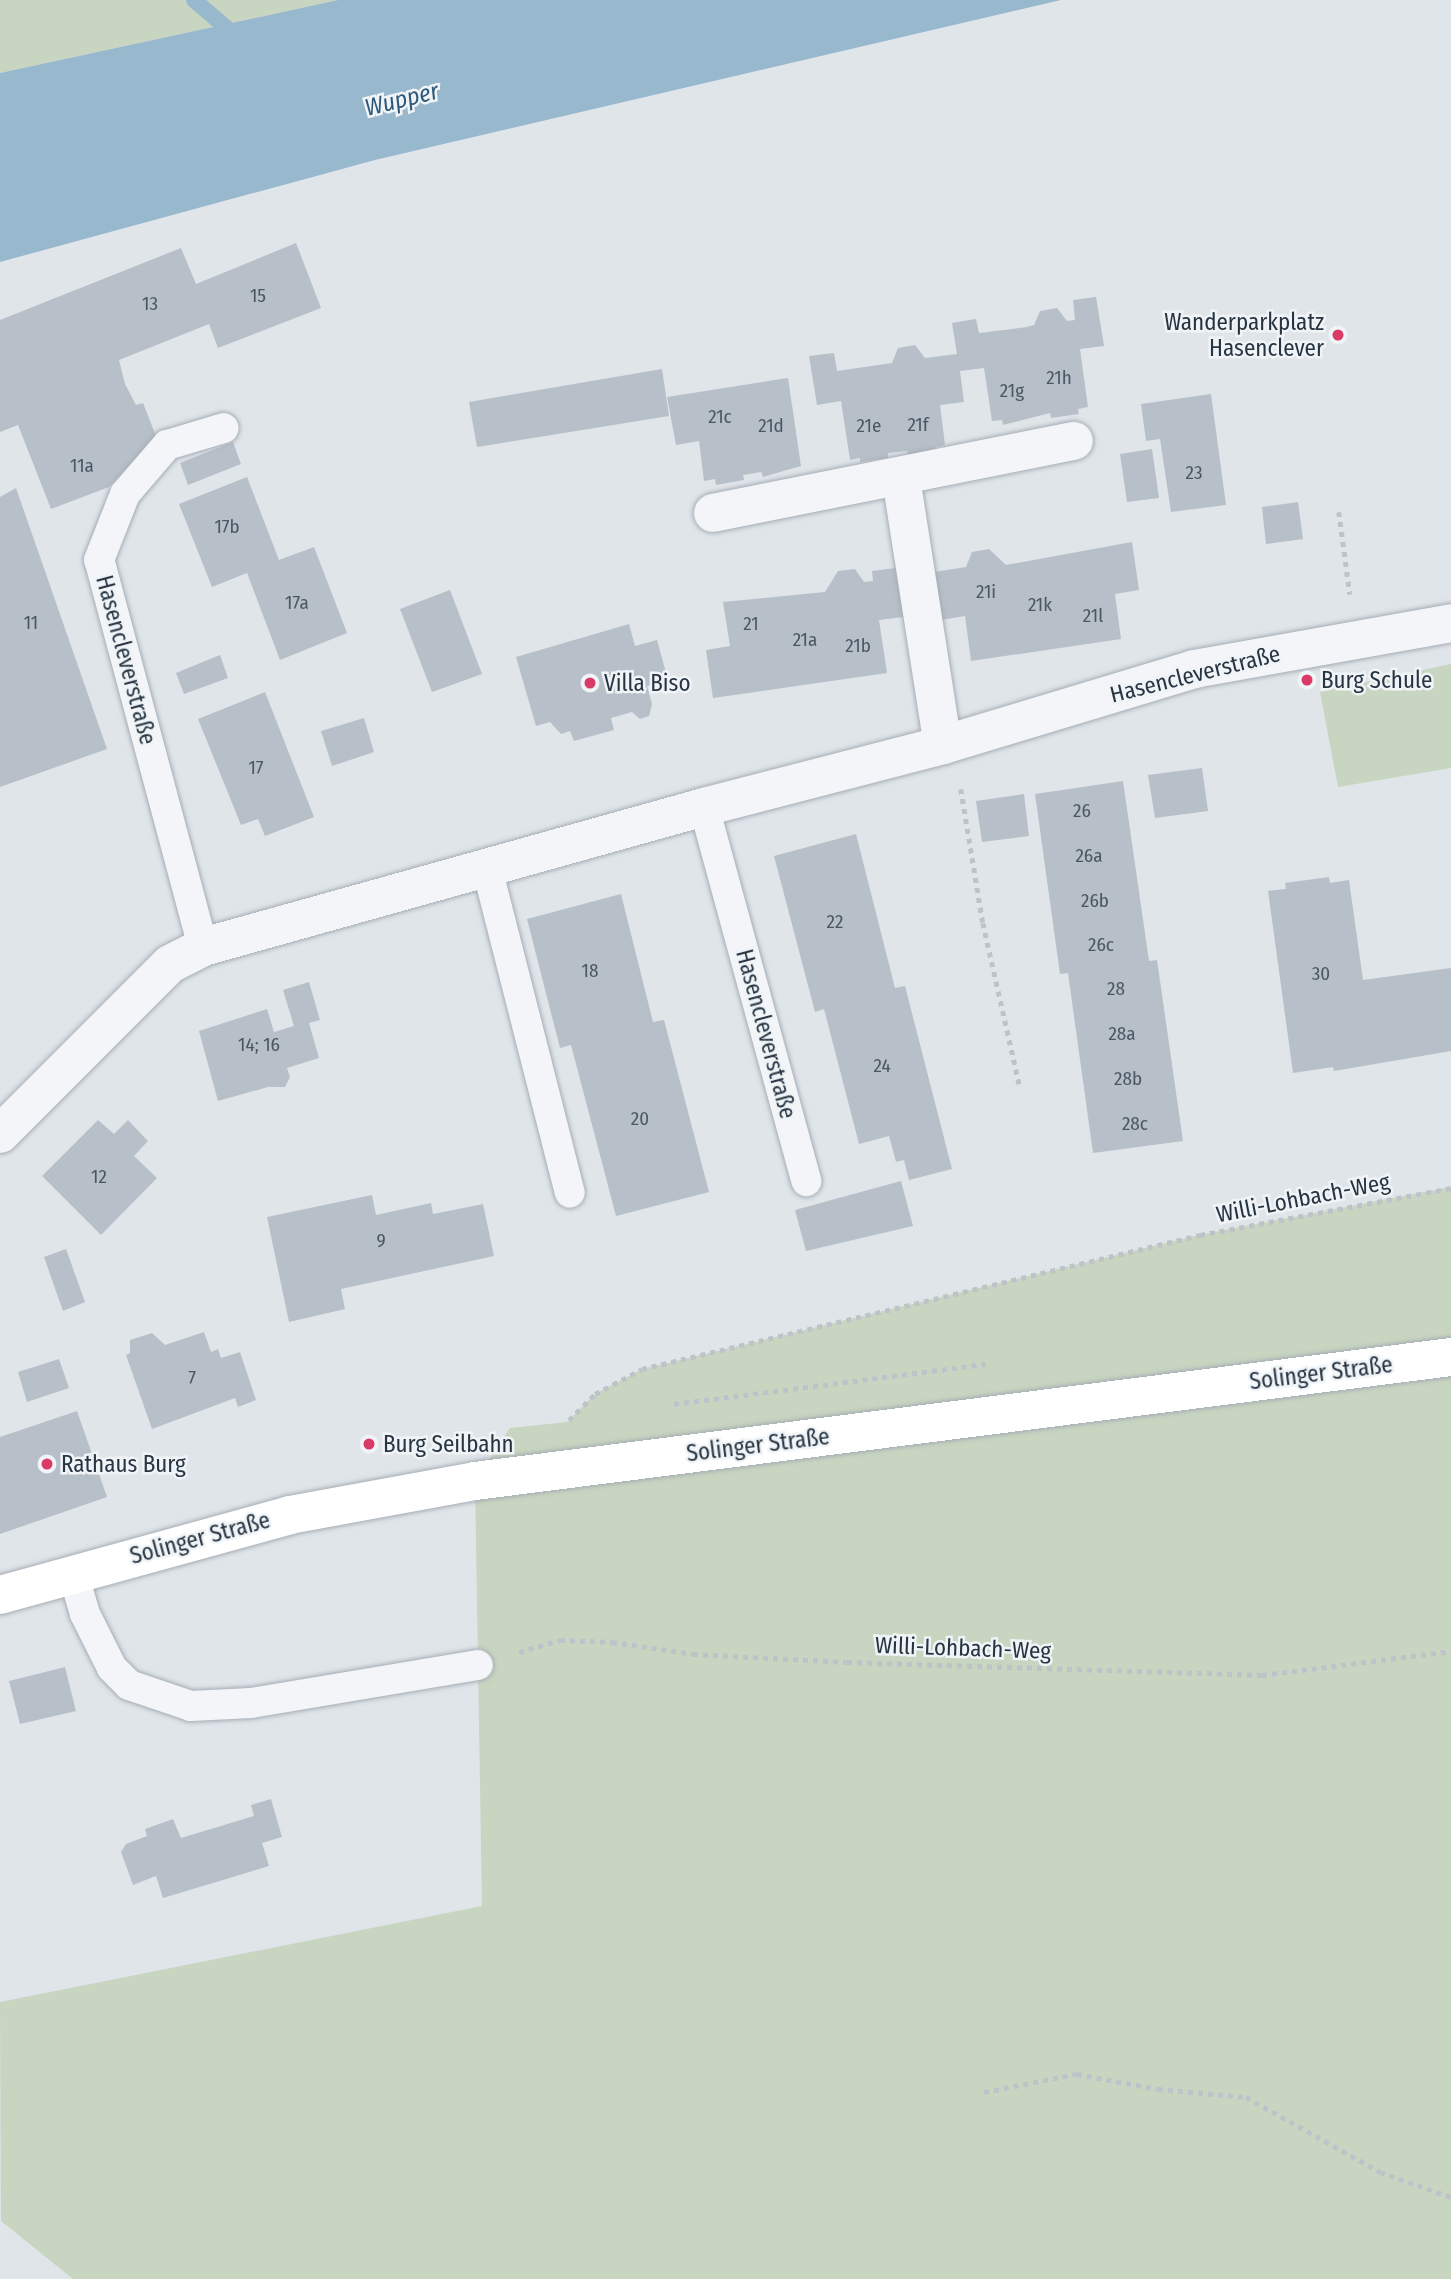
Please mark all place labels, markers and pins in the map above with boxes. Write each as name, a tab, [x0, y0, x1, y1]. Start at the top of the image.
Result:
place label: Wanderparkplatz Hasenclever	[1164, 308, 1324, 362]
marker: Wanderparkplatz Hasenclever	[1330, 327, 1346, 343]
place label: Burg Schule	[1321, 666, 1432, 694]
place label: Villa Biso	[604, 669, 691, 697]
marker: Burg Schule	[1299, 672, 1315, 688]
marker: Villa Biso	[582, 675, 598, 691]
place label: Burg Seilbahn	[383, 1430, 514, 1458]
marker: Burg Seilbahn	[361, 1436, 377, 1452]
place label: Rathaus Burg	[61, 1450, 186, 1478]
marker: Rathaus Burg	[39, 1456, 55, 1472]

